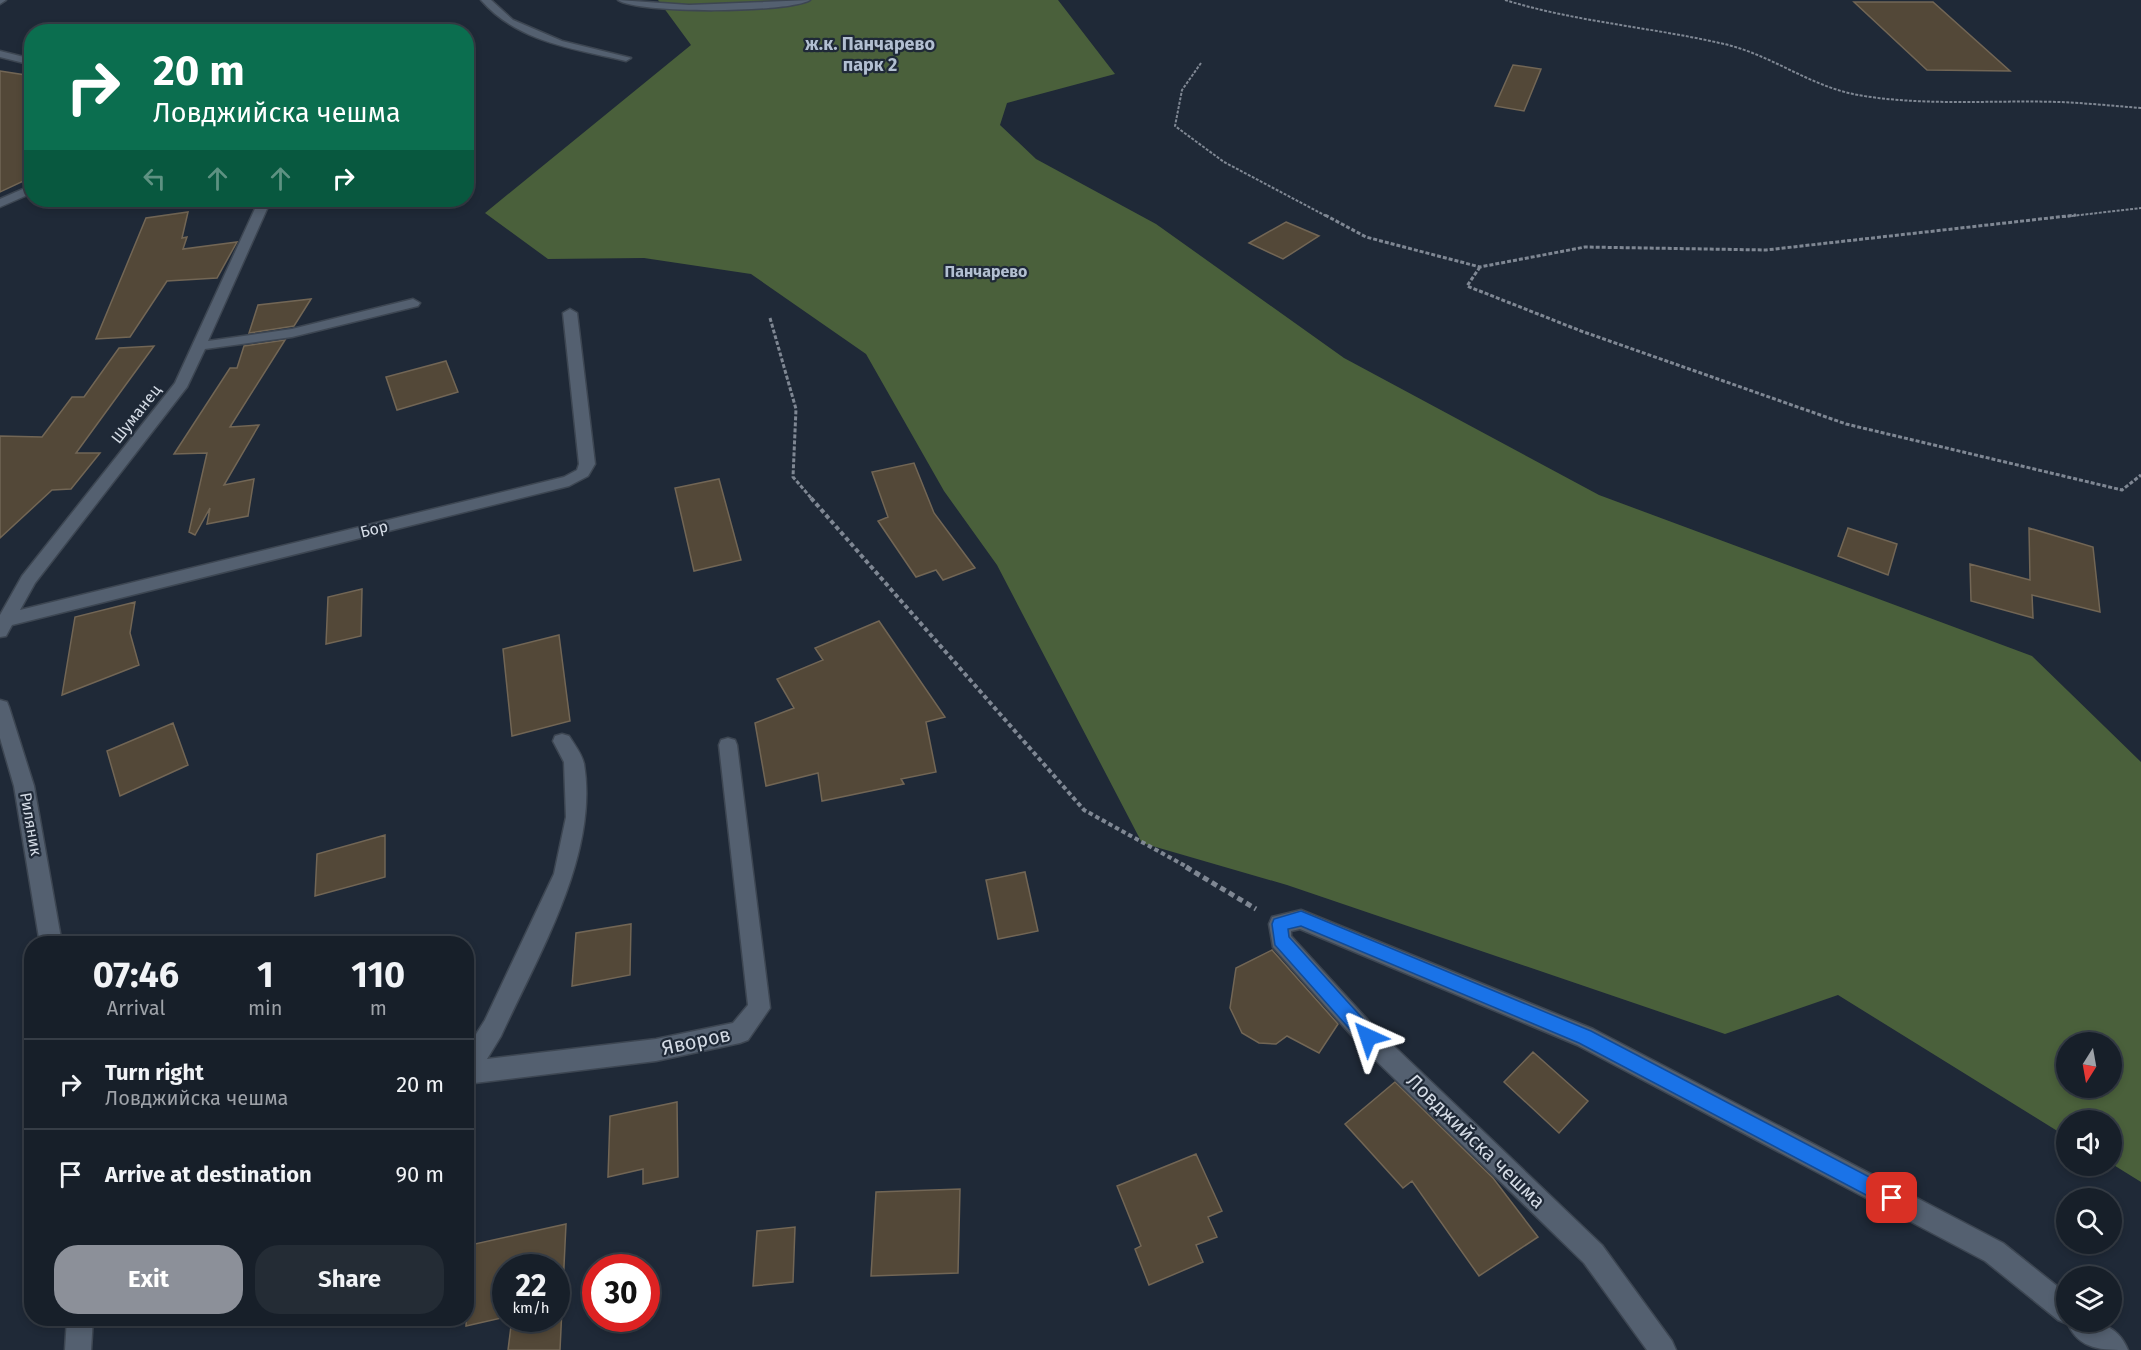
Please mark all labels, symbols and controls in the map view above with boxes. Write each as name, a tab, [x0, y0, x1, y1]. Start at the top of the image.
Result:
district label: ж.к. Панчарево парк 2	[805, 33, 935, 76]
text: 20 m	[153, 46, 245, 96]
icon: right	[54, 48, 132, 126]
text: Ловджийска чешма	[153, 97, 401, 129]
icon: left	[138, 162, 171, 195]
icon: ahead	[201, 162, 234, 195]
icon: ahead	[264, 162, 297, 195]
icon: right	[327, 162, 360, 195]
district label: Панчарево	[945, 262, 1027, 281]
street label: Шуманец	[107, 380, 165, 447]
street label: Бор	[358, 516, 390, 542]
street label: Риляник	[16, 791, 46, 858]
text: 07:46	[93, 953, 179, 997]
text: 1	[257, 953, 274, 997]
text: 110	[351, 953, 405, 997]
text: Arrival	[107, 996, 165, 1020]
text: min	[248, 996, 282, 1020]
text: m	[370, 996, 387, 1020]
position arrow	[1336, 1005, 1400, 1069]
street label: Яворов	[659, 1022, 733, 1060]
north arrow	[2056, 1032, 2122, 1098]
map controls	[2056, 1032, 2122, 1332]
text: Turn right	[105, 1059, 204, 1086]
icon: right	[54, 1068, 87, 1101]
street label: Ловджийска чешма	[1402, 1069, 1550, 1213]
text: 20 m	[396, 1071, 444, 1098]
text: Ловджийска чешма	[105, 1086, 288, 1110]
button: sound	[2056, 1110, 2122, 1176]
icon: arrive	[54, 1158, 87, 1191]
text: Arrive at destination	[105, 1161, 312, 1188]
text: 90 m	[395, 1161, 444, 1188]
pin	[1866, 1172, 1917, 1223]
icon: arrive	[1875, 1181, 1908, 1214]
button: search	[2056, 1188, 2122, 1254]
button: Exit	[54, 1245, 243, 1314]
button: Share	[255, 1245, 444, 1314]
speed limit sign: 30	[582, 1254, 660, 1332]
button: layers	[2056, 1266, 2122, 1332]
text: 22	[515, 1268, 547, 1304]
text: km/h	[512, 1299, 550, 1317]

